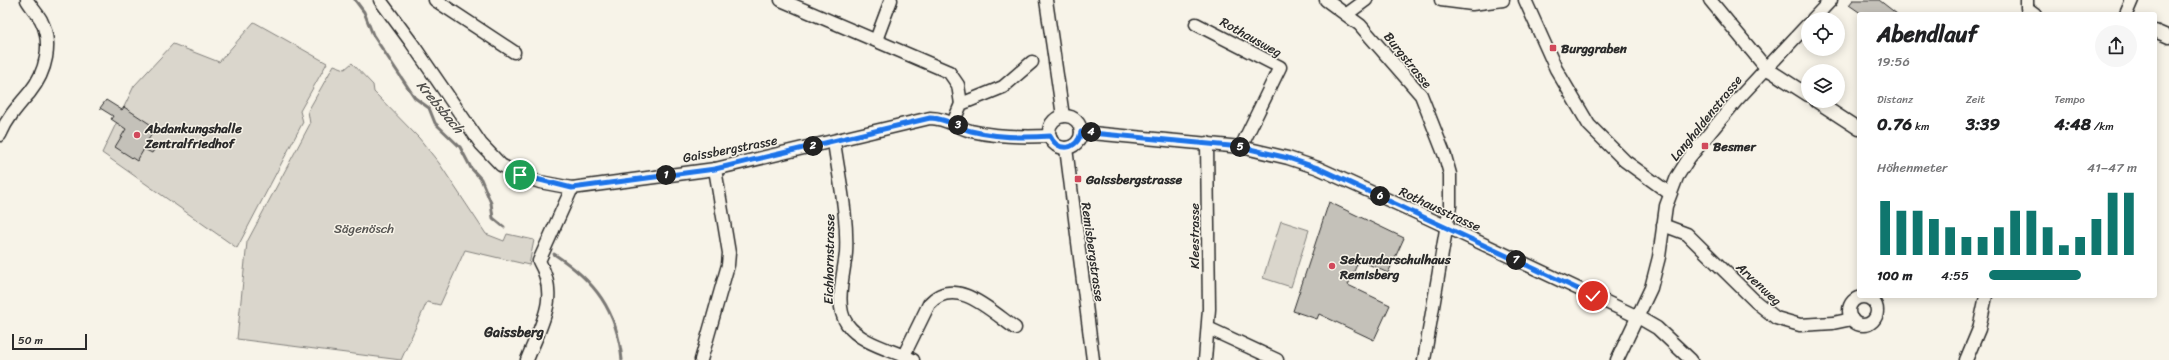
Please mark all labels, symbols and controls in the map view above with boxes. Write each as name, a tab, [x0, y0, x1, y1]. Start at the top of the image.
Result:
street label: Rothausweg	[1216, 10, 1287, 64]
map controls	[1801, 12, 1845, 108]
button: locate	[1801, 12, 1845, 56]
text: Abendlauf	[1877, 15, 1977, 54]
button: share	[2095, 25, 2137, 67]
street label: Burgstrasse	[1378, 27, 1438, 93]
place label: Burggraben	[1561, 37, 1628, 60]
marker: Burggraben	[1548, 43, 1558, 53]
text: 19:56	[1877, 50, 1910, 73]
button: layers	[1801, 64, 1845, 108]
street label: Langhaldenstrasse	[1664, 70, 1748, 166]
water label: Krebsbach	[410, 75, 471, 141]
text: Distanz	[1877, 90, 1913, 109]
text: Zeit	[1966, 90, 1985, 109]
text: Tempo	[2054, 90, 2085, 109]
text: 0.76	[1877, 109, 1912, 139]
text: 3:39	[1966, 109, 2000, 139]
text: 4:48	[2054, 109, 2091, 139]
pin: 3	[948, 115, 968, 135]
text: 3	[955, 115, 961, 134]
place label: Abdankungshalle Zentralfriedhof	[144, 117, 242, 155]
text: km	[1912, 117, 1929, 136]
text: /km	[2091, 117, 2114, 136]
pin: 4	[1081, 122, 1101, 142]
text: 4	[1088, 122, 1094, 141]
street label: Gaissbergstrasse	[681, 128, 780, 169]
marker: Abdankungshalle Zentralfriedhof	[132, 130, 142, 140]
place label: Besmer	[1713, 135, 1758, 158]
pin: 2	[803, 136, 823, 156]
text: 2	[810, 136, 816, 155]
pin: 5	[1230, 137, 1250, 157]
text: 5	[1237, 137, 1243, 156]
marker: Besmer	[1700, 141, 1710, 151]
text: Höhenmeter	[1877, 156, 1947, 179]
text: 41–47 m	[2087, 156, 2137, 179]
pin	[503, 158, 537, 192]
icon: arrive	[509, 164, 531, 186]
pin: 1	[656, 165, 676, 185]
text: 1	[664, 165, 668, 184]
place label: Gaissbergstrasse	[1085, 168, 1182, 191]
marker: Gaissbergstrasse	[1073, 174, 1083, 184]
street label: Rothausstrasse	[1395, 180, 1485, 238]
pin: 6	[1370, 186, 1390, 206]
text: 6	[1377, 186, 1383, 205]
street label: Remisbergstrasse	[1075, 201, 1111, 303]
street label: Kleestrasse	[1183, 203, 1206, 269]
street label: Eichhornstrasse	[817, 213, 841, 305]
park label: Sägenösch	[334, 217, 394, 240]
place label: Sekundarschulhaus Remisberg	[1339, 248, 1452, 286]
pin: 7	[1506, 250, 1526, 270]
text: 7	[1513, 250, 1519, 269]
street label: Arvenweg	[1730, 256, 1788, 312]
marker: Sekundarschulhaus Remisberg	[1327, 261, 1337, 271]
text: 100 m	[1877, 264, 1912, 287]
text: 4:55	[1941, 264, 1969, 287]
pin	[1576, 279, 1610, 313]
icon: check	[1582, 285, 1604, 307]
district label: Gaissberg	[483, 320, 545, 345]
text: 50 m	[18, 331, 43, 350]
scale bar	[12, 332, 87, 351]

